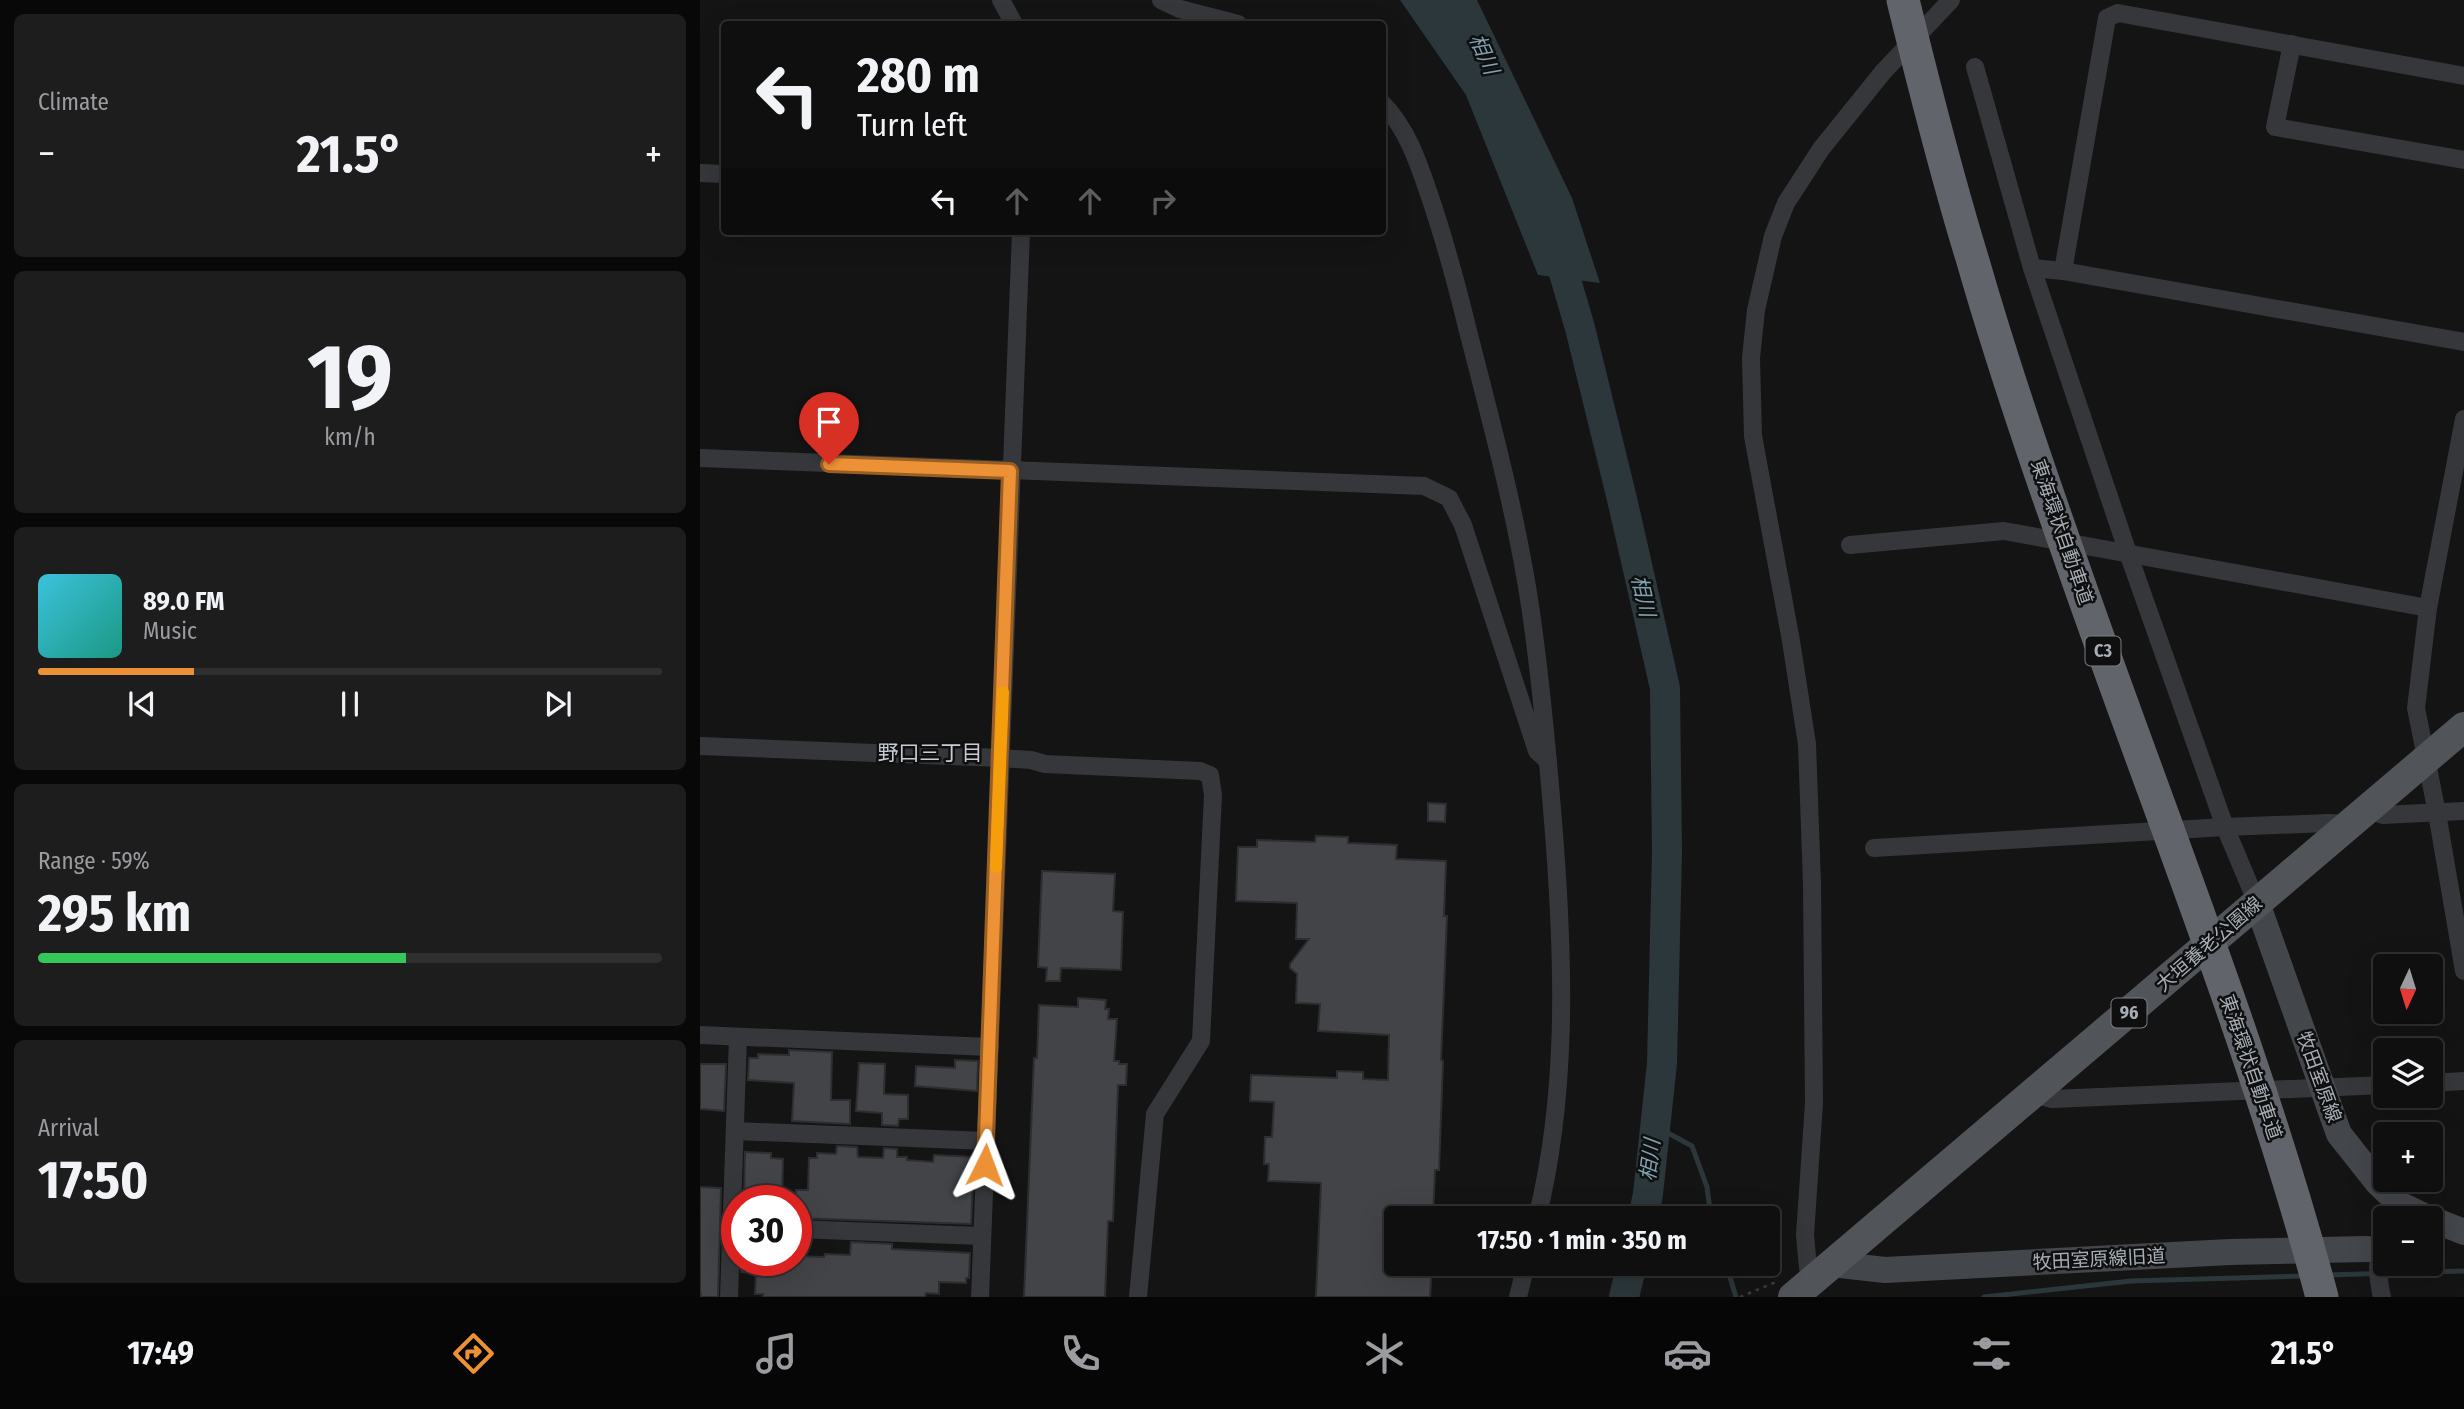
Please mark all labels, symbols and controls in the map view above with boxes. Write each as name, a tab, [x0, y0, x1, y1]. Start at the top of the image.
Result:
water label: 相川	[1464, 30, 1505, 80]
text: 280 m	[857, 46, 980, 105]
icon: left	[742, 49, 833, 140]
text: Climate	[38, 88, 109, 116]
text: Turn left	[857, 106, 967, 144]
text: 21.5°	[296, 123, 403, 186]
text: −	[38, 131, 55, 177]
text: +	[645, 131, 662, 177]
icon: left	[925, 182, 963, 220]
icon: ahead	[998, 182, 1036, 220]
icon: ahead	[1071, 182, 1109, 220]
icon: right	[1144, 182, 1182, 220]
text: 19	[307, 323, 393, 432]
pin	[799, 392, 859, 464]
icon: arrive	[810, 403, 848, 441]
text: km/h	[324, 423, 376, 451]
street label: 東海環状自動車道	[2026, 456, 2098, 608]
water label: 相川	[1626, 573, 1661, 621]
text: 89.0 FM	[143, 586, 225, 617]
text: Music	[143, 617, 197, 645]
road number: C3	[2086, 636, 2120, 666]
icon: previous	[123, 685, 161, 723]
icon: pause	[331, 685, 369, 723]
icon: next	[539, 685, 577, 723]
district label: 野口三丁目	[878, 740, 983, 766]
text: Range · 59%	[38, 847, 150, 875]
text: 295 km	[38, 882, 191, 945]
street label: 大垣養老公園線	[2151, 892, 2267, 996]
north arrow	[2373, 954, 2443, 1024]
map controls	[2373, 954, 2443, 1276]
street label: 東海環状自動車道	[2215, 991, 2287, 1143]
road number: 96	[2112, 998, 2146, 1028]
street label: 牧田室原線	[2292, 1028, 2346, 1126]
button: layers	[2373, 1038, 2443, 1108]
text: Arrival	[38, 1114, 99, 1142]
button: +	[2373, 1122, 2443, 1192]
position arrow	[948, 1128, 1022, 1202]
water label: 相川	[1635, 1136, 1666, 1182]
text: 17:50	[38, 1149, 148, 1212]
speed limit sign: 30	[721, 1185, 812, 1276]
button: −	[2373, 1206, 2443, 1276]
text: 17:50 · 1 min · 350 m	[1477, 1225, 1687, 1256]
street label: 牧田室原線旧道	[2032, 1244, 2166, 1274]
icon: directions	[449, 1329, 498, 1378]
icon: music	[752, 1329, 801, 1378]
icon: phone	[1056, 1329, 1105, 1378]
icon: climate	[1360, 1329, 1409, 1378]
icon: car	[1663, 1329, 1712, 1378]
icon: filters	[1967, 1329, 2016, 1378]
text: 17:49	[127, 1334, 194, 1372]
text: 21.5°	[2271, 1334, 2337, 1372]

